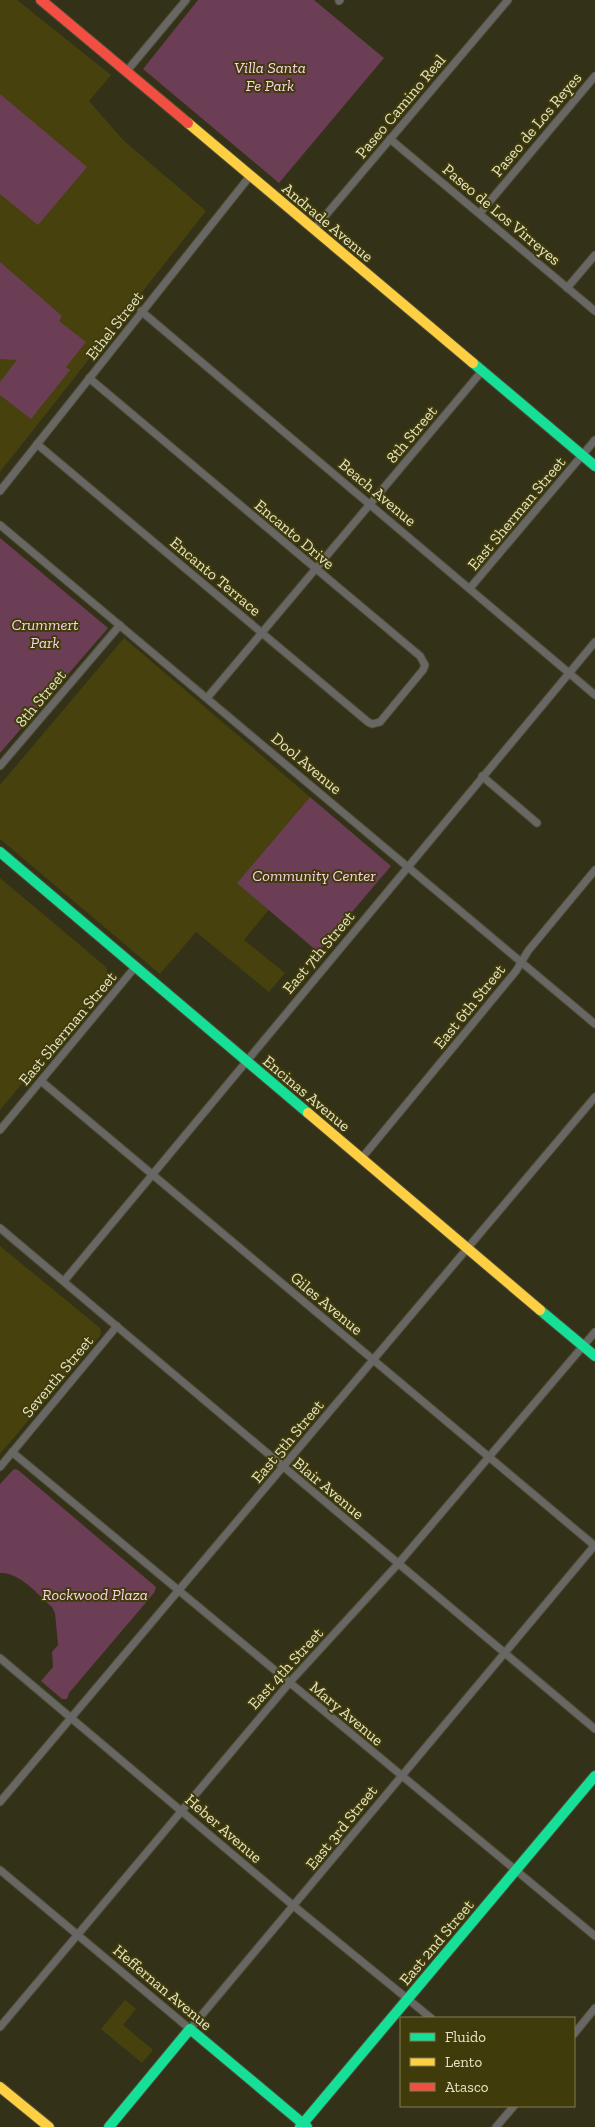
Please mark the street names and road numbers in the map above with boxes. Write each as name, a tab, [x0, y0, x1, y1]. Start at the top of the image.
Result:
street label: Paseo Camino Real	[351, 51, 449, 162]
street label: Paseo de Los Reyes	[487, 68, 585, 180]
street label: Paseo de Los Virreyes	[439, 160, 564, 269]
street label: Andrade Avenue	[278, 179, 377, 266]
street label: Ethel Street	[82, 287, 147, 363]
street label: 8th Street	[382, 402, 441, 467]
street label: East Sherman Street	[463, 453, 569, 574]
street label: Beach Avenue	[335, 455, 420, 530]
street label: Encanto Drive	[251, 496, 338, 573]
street label: Encanto Terrace	[166, 533, 265, 620]
street label: 8th Street	[11, 666, 70, 731]
street label: Dool Avenue	[268, 729, 346, 798]
street label: East 7th Street	[278, 907, 358, 997]
street label: East 6th Street	[430, 960, 509, 1052]
street label: East Sherman Street	[14, 968, 120, 1089]
street label: Encinas Avenue	[259, 1051, 354, 1135]
street label: Giles Avenue	[287, 1268, 367, 1339]
street label: Seventh Street	[18, 1332, 97, 1421]
street label: East 5th Street	[247, 1396, 328, 1487]
street label: Blair Avenue	[290, 1453, 368, 1523]
street label: East 4th Street	[244, 1624, 327, 1713]
street label: Mary Avenue	[306, 1677, 387, 1750]
street label: East 3rd Street	[302, 1781, 381, 1873]
street label: Heber Avenue	[181, 1790, 266, 1867]
street label: East 2nd Street	[395, 1896, 478, 1989]
street label: Heffernan Avenue	[109, 1941, 216, 2034]

